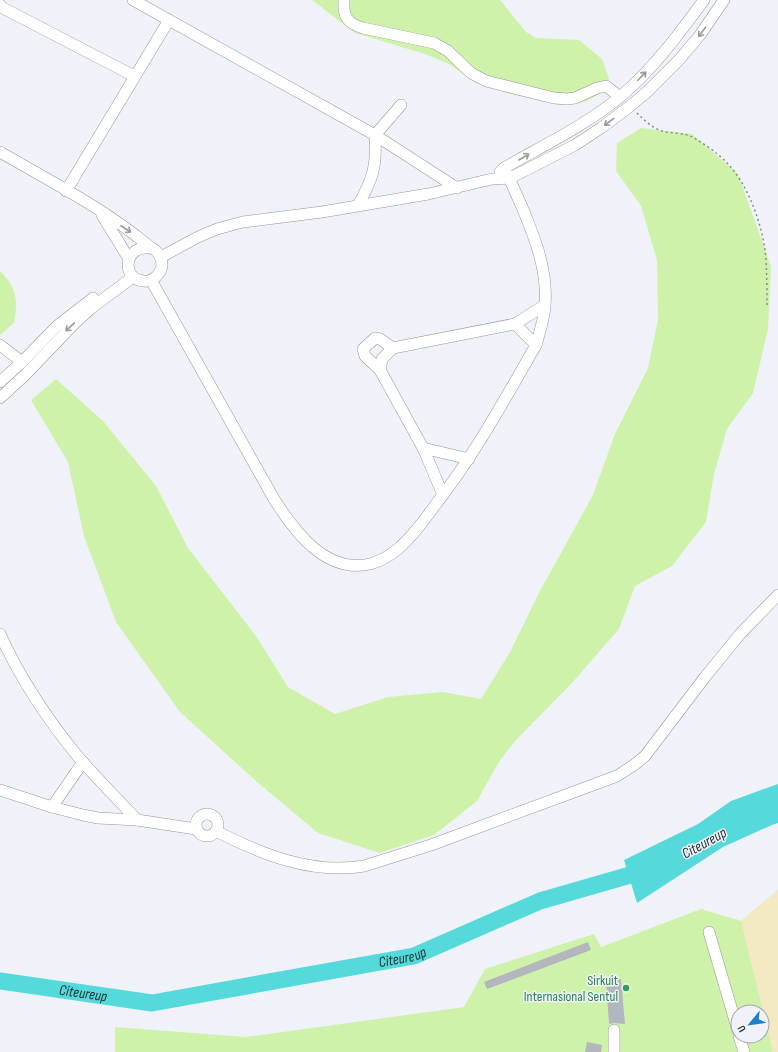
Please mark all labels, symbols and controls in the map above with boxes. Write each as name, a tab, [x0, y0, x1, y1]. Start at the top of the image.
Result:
one-way arrow	[698, 26, 706, 37]
one-way arrow	[637, 71, 647, 81]
one-way arrow	[604, 118, 615, 126]
one-way arrow	[517, 152, 529, 160]
one-way arrow	[120, 225, 132, 233]
one-way arrow	[65, 322, 75, 332]
water label: Citeureup	[679, 823, 730, 863]
water label: Citeureup	[377, 943, 429, 972]
place label: Sirkuit Internasional Sentul	[524, 972, 618, 1005]
water label: Citeureup	[58, 981, 108, 1006]
marker: Sirkuit Internasional Sentul	[621, 983, 631, 993]
north arrow	[730, 1004, 770, 1044]
text: U	[734, 1023, 749, 1034]

